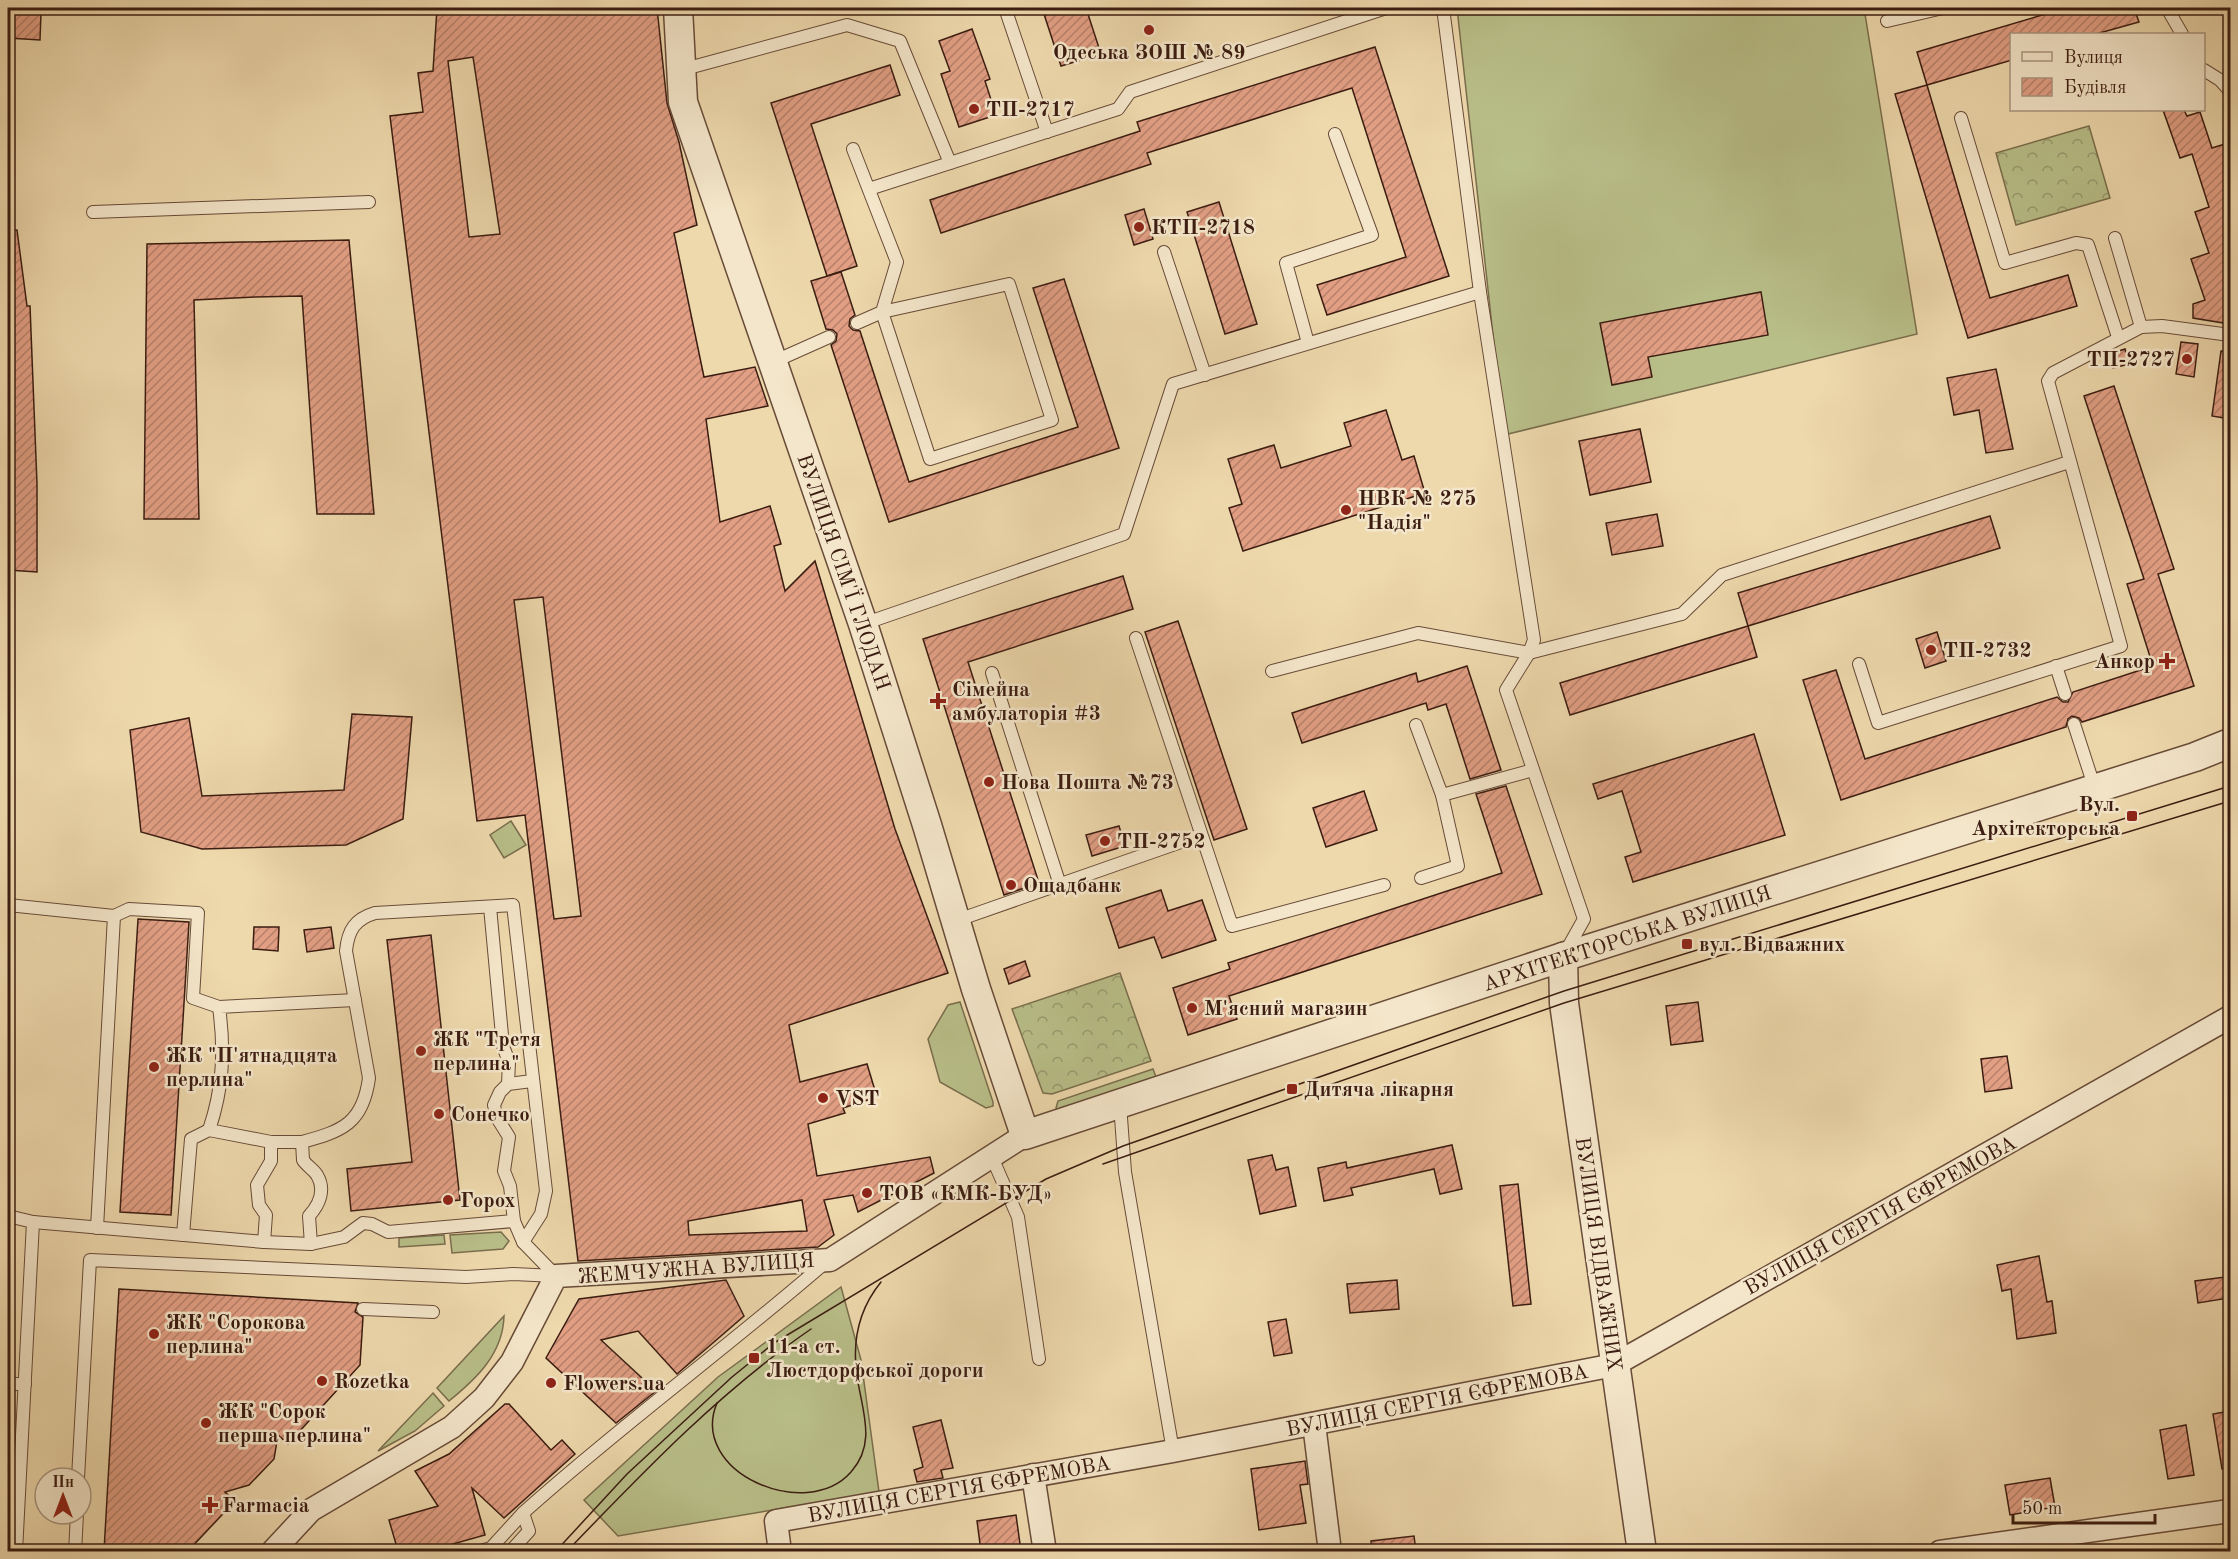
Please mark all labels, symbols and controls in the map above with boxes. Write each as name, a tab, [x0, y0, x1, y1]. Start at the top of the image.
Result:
marker: Одеська ЗОШ № 89	[1142, 23, 1156, 37]
legend	[2010, 33, 2205, 111]
place label: Одеська ЗОШ № 89	[1053, 43, 1245, 64]
text: Вулиця	[2064, 49, 2123, 67]
text: Будівля	[2064, 79, 2126, 97]
place label: ТП-2717	[986, 100, 1075, 121]
marker: ТП-2717	[967, 102, 981, 116]
place label: КТП-2718	[1151, 218, 1255, 239]
marker: КТП-2718	[1132, 220, 1146, 234]
place label: ТП-2727	[2086, 350, 2175, 371]
marker: ТП-2727	[2180, 352, 2194, 366]
street label: ВУЛИЦЯ СІМ'Ї ГЛОДАН	[792, 450, 897, 693]
place label: НВК № 275 "Надія"	[1358, 489, 1476, 534]
marker: НВК № 275 "Надія"	[1339, 503, 1353, 517]
place label: ТП-2732	[1943, 641, 2032, 662]
marker: ТП-2732	[1924, 643, 1938, 657]
place label: Анкор	[2094, 652, 2155, 673]
marker: Анкор	[2160, 654, 2174, 668]
place label: Сімейна амбулаторія #3	[952, 680, 1101, 725]
marker: Сімейна амбулаторія #3	[929, 692, 947, 710]
place label: Нова Пошта №73	[1001, 773, 1174, 794]
marker: Нова Пошта №73	[982, 775, 996, 789]
place label: Вул. Архітекторська	[1971, 795, 2120, 840]
marker: Вул. Архітекторська	[2125, 809, 2139, 823]
place label: ТП-2752	[1117, 832, 1206, 853]
marker: ТП-2752	[1098, 834, 1112, 848]
place label: Ощадбанк	[1023, 876, 1121, 897]
marker: Ощадбанк	[1004, 878, 1018, 892]
street label: АРХІТЕКТОРСЬКА ВУЛИЦЯ	[1481, 883, 1774, 996]
place label: вул. Відважних	[1699, 935, 1845, 956]
marker: вул. Відважних	[1680, 937, 1694, 951]
place label: М'ясний магазин	[1204, 999, 1368, 1020]
marker: М'ясний магазин	[1185, 1001, 1199, 1015]
place label: ЖК "Третя перлина"	[433, 1030, 541, 1075]
marker: ЖК "Третя перлина"	[414, 1044, 428, 1058]
place label: ЖК "П'ятнадцята перлина"	[166, 1046, 338, 1091]
marker: ЖК "П'ятнадцята перлина"	[147, 1060, 161, 1074]
place label: Дитяча лікарня	[1304, 1080, 1454, 1101]
marker: Дитяча лікарня	[1285, 1082, 1299, 1096]
place label: VST	[835, 1089, 879, 1110]
marker: VST	[816, 1091, 830, 1105]
place label: Сонечко	[451, 1105, 530, 1126]
marker: Сонечко	[432, 1107, 446, 1121]
street label: ВУЛИЦЯ СЕРГІЯ ЄФРЕМОВА	[1741, 1133, 2020, 1300]
street label: ВУЛИЦЯ ВІДВАЖНИХ	[1571, 1136, 1624, 1373]
place label: ТОВ «КМК-БУД»	[879, 1184, 1053, 1205]
marker: ТОВ «КМК-БУД»	[860, 1186, 874, 1200]
place label: Горох	[460, 1191, 516, 1212]
marker: Горох	[441, 1193, 455, 1207]
street label: ЖЕМЧУЖНА ВУЛИЦЯ	[577, 1251, 815, 1288]
place label: ЖК "Сорокова перлина"	[166, 1313, 306, 1358]
marker: ЖК "Сорокова перлина"	[147, 1327, 161, 1341]
place label: 11-а ст. Люстдорфської дороги	[766, 1337, 984, 1382]
marker: 11-а ст. Люстдорфської дороги	[747, 1351, 761, 1365]
street label: ВУЛИЦЯ СЕРГІЯ ЄФРЕМОВА	[1284, 1362, 1590, 1441]
place label: Rozetka	[334, 1372, 410, 1393]
marker: Rozetka	[315, 1374, 329, 1388]
place label: Flowers.ua	[563, 1374, 665, 1395]
marker: Flowers.ua	[544, 1376, 558, 1390]
place label: ЖК "Сорок перша перлина"	[218, 1402, 371, 1447]
marker: ЖК "Сорок перша перлина"	[199, 1416, 213, 1430]
street label: ВУЛИЦЯ СЕРГІЯ ЄФРЕМОВА	[806, 1453, 1112, 1528]
north arrow	[33, 1466, 93, 1526]
text: Пн	[52, 1475, 74, 1491]
scale bar	[2013, 1487, 2156, 1525]
place label: Farmacia	[222, 1496, 310, 1517]
marker: Farmacia	[203, 1498, 217, 1512]
text: 50 m	[2022, 1500, 2062, 1518]

